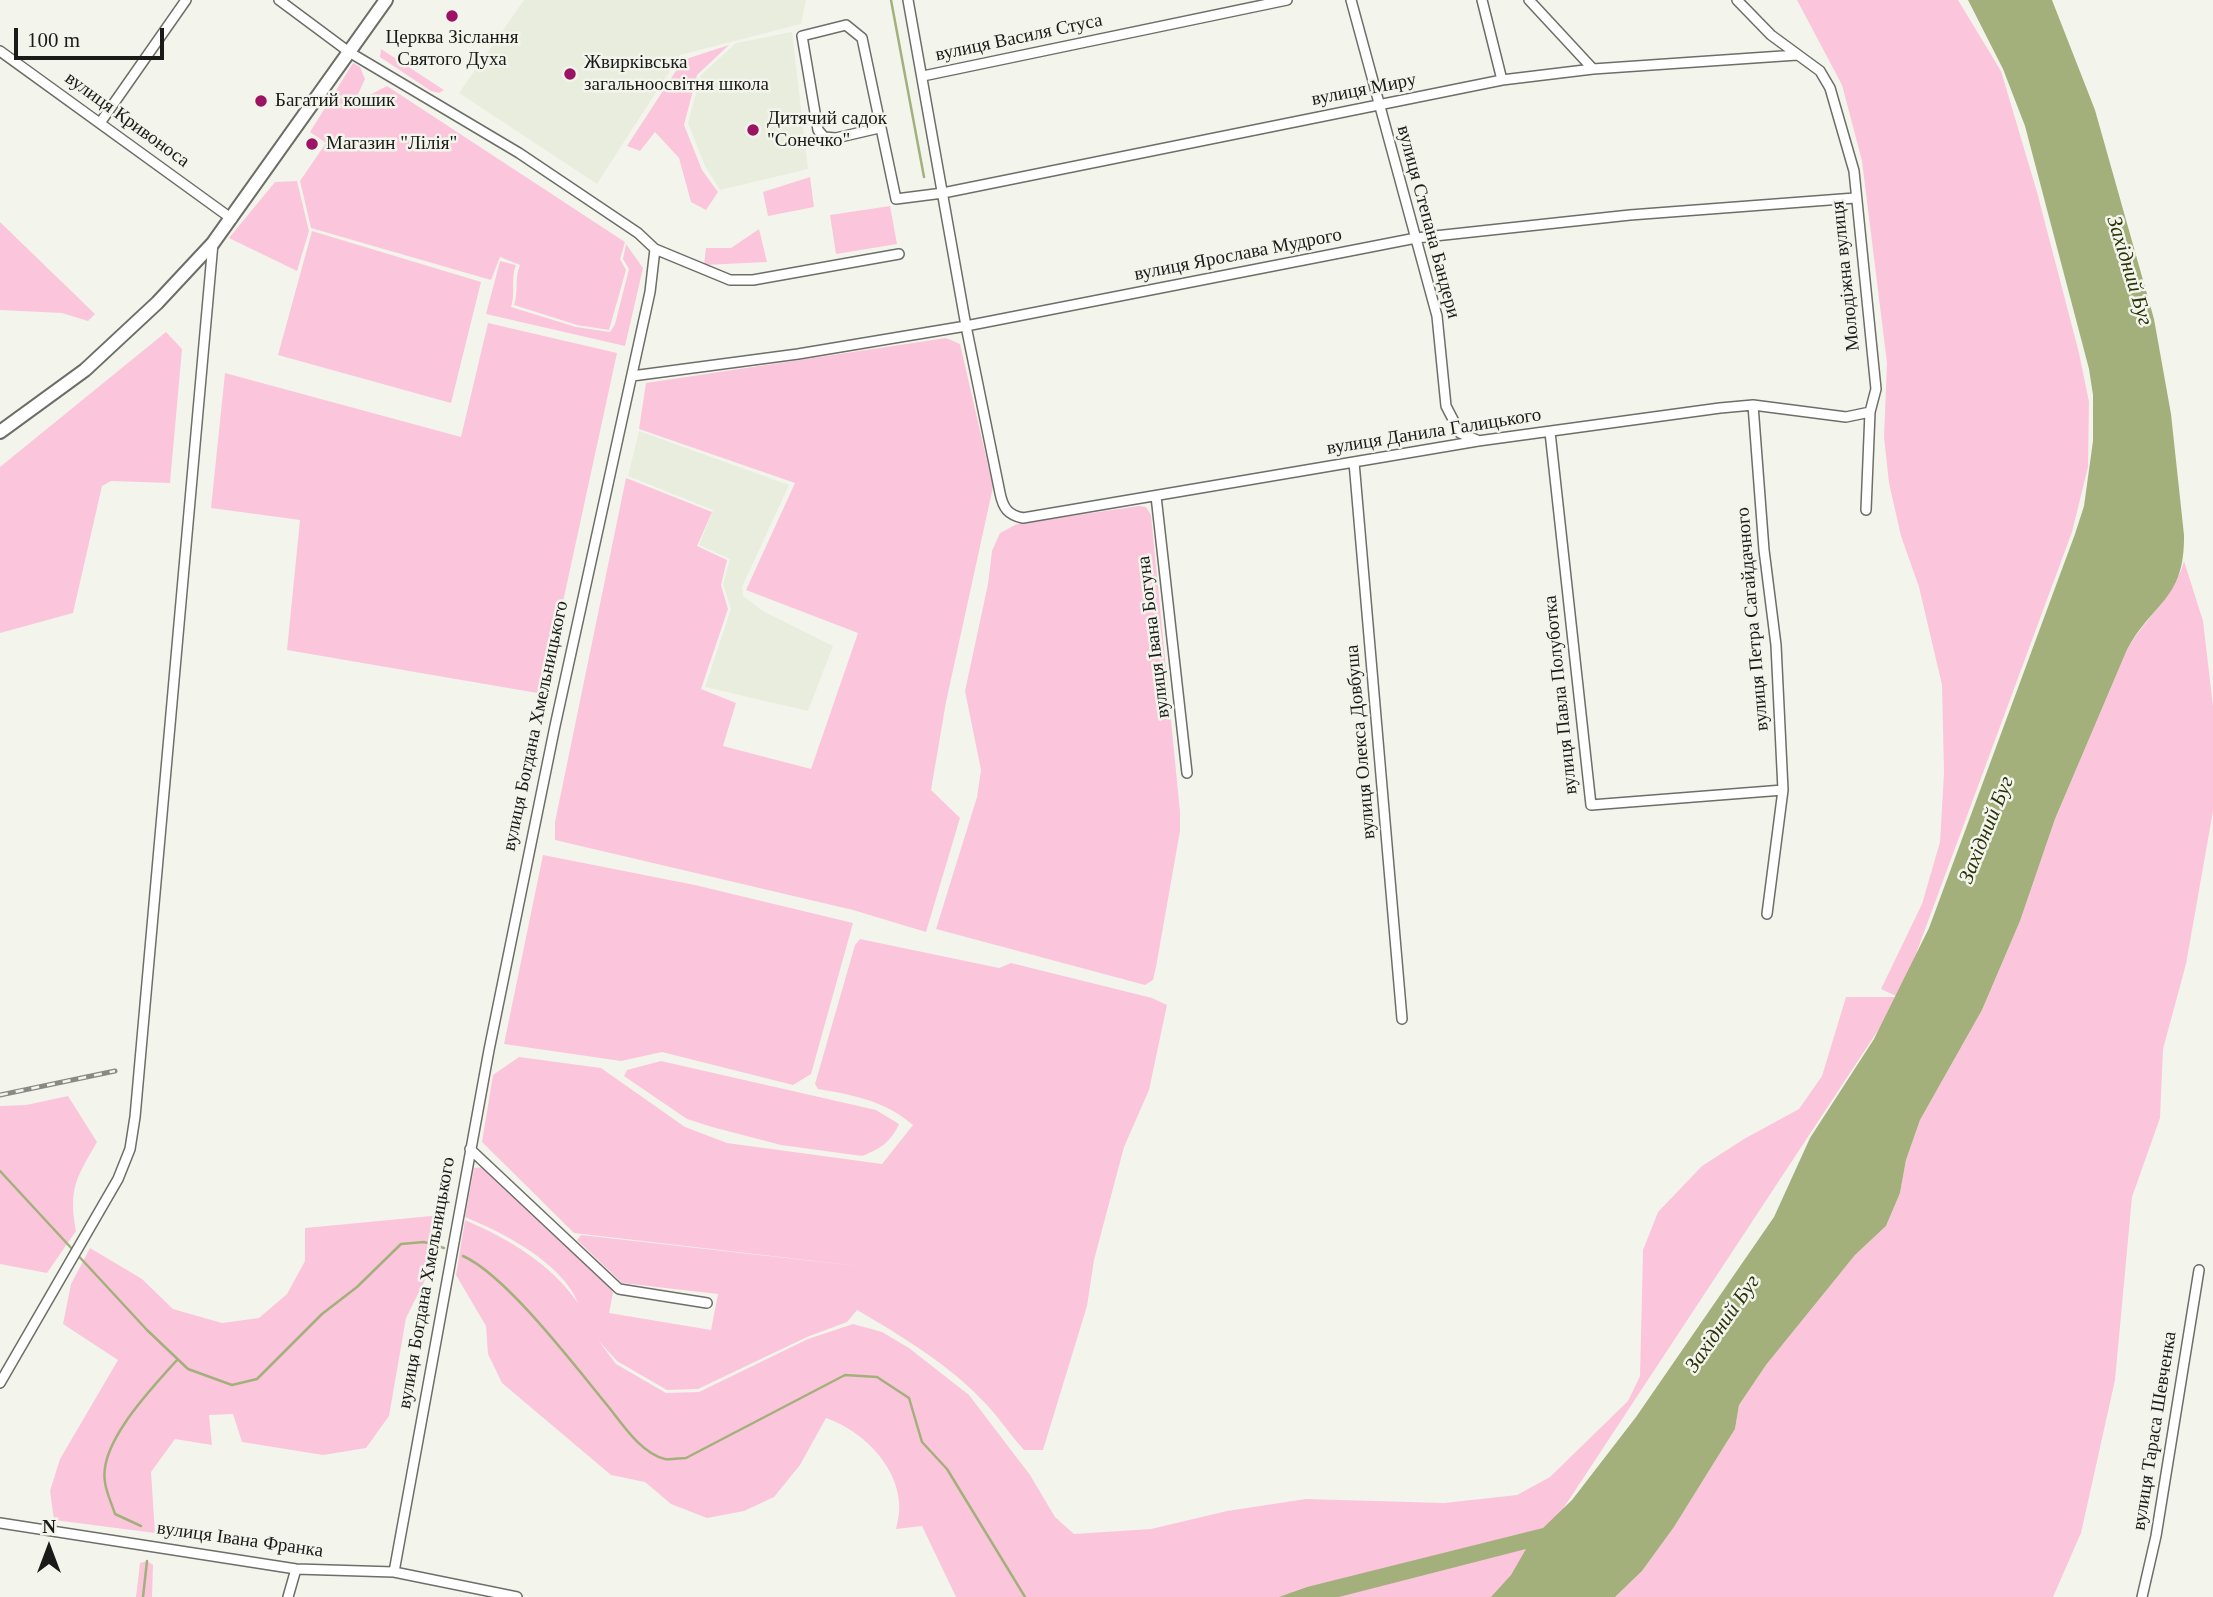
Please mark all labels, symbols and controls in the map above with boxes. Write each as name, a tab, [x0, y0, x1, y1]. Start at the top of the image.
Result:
marker: Церква Зіслання Святого Духа	[444, 8, 460, 24]
street label: вулиця Василя Стуса	[933, 9, 1105, 67]
scale bar	[18, 14, 168, 58]
place label: Церква Зіслання Святого Духа	[385, 27, 519, 71]
text: 100 m	[27, 28, 80, 52]
place label: Жвирківська загальноосвітня школа	[584, 52, 769, 96]
marker: Жвирківська загальноосвітня школа	[562, 66, 578, 82]
street label: вулиця Кривоноса	[60, 67, 194, 173]
street label: вулиця Миру	[1310, 69, 1418, 111]
place label: Багатий кошик	[275, 90, 395, 112]
marker: Багатий кошик	[253, 93, 269, 109]
place label: Дитячий садок "Сонечко"	[767, 108, 887, 152]
marker: Дитячий садок "Сонечко"	[745, 122, 761, 138]
street label: вулиця Степана Бандери	[1391, 123, 1465, 321]
place label: Магазин "Лілія"	[326, 133, 457, 155]
marker: Магазин "Лілія"	[304, 136, 320, 152]
street label: Молодіжна вулиця	[1827, 200, 1865, 352]
water label: Західний Буг	[2100, 213, 2158, 329]
street label: вулиця Ярослава Мудрого	[1132, 224, 1344, 286]
street label: вулиця Данила Галицького	[1325, 404, 1543, 460]
street label: вулиця Петра Сагайдачного	[1732, 506, 1774, 732]
street label: вулиця Івана Богуна	[1133, 555, 1175, 719]
street label: вулиця Павла Полуботка	[1539, 594, 1583, 796]
street label: вулиця Богдана Хмельницького	[498, 599, 574, 853]
street label: вулиця Олекса Довбуша	[1341, 644, 1381, 840]
water label: Західний Буг	[1954, 773, 2020, 887]
street label: вулиця Богдана Хмельницького	[394, 1155, 460, 1411]
water label: Західний Буг	[1680, 1270, 1766, 1378]
street label: вулиця Тараса Шевченка	[2128, 1330, 2182, 1532]
north arrow	[14, 1513, 84, 1583]
text: N	[42, 1516, 56, 1537]
street label: вулиця Івана Франка	[155, 1517, 325, 1563]

